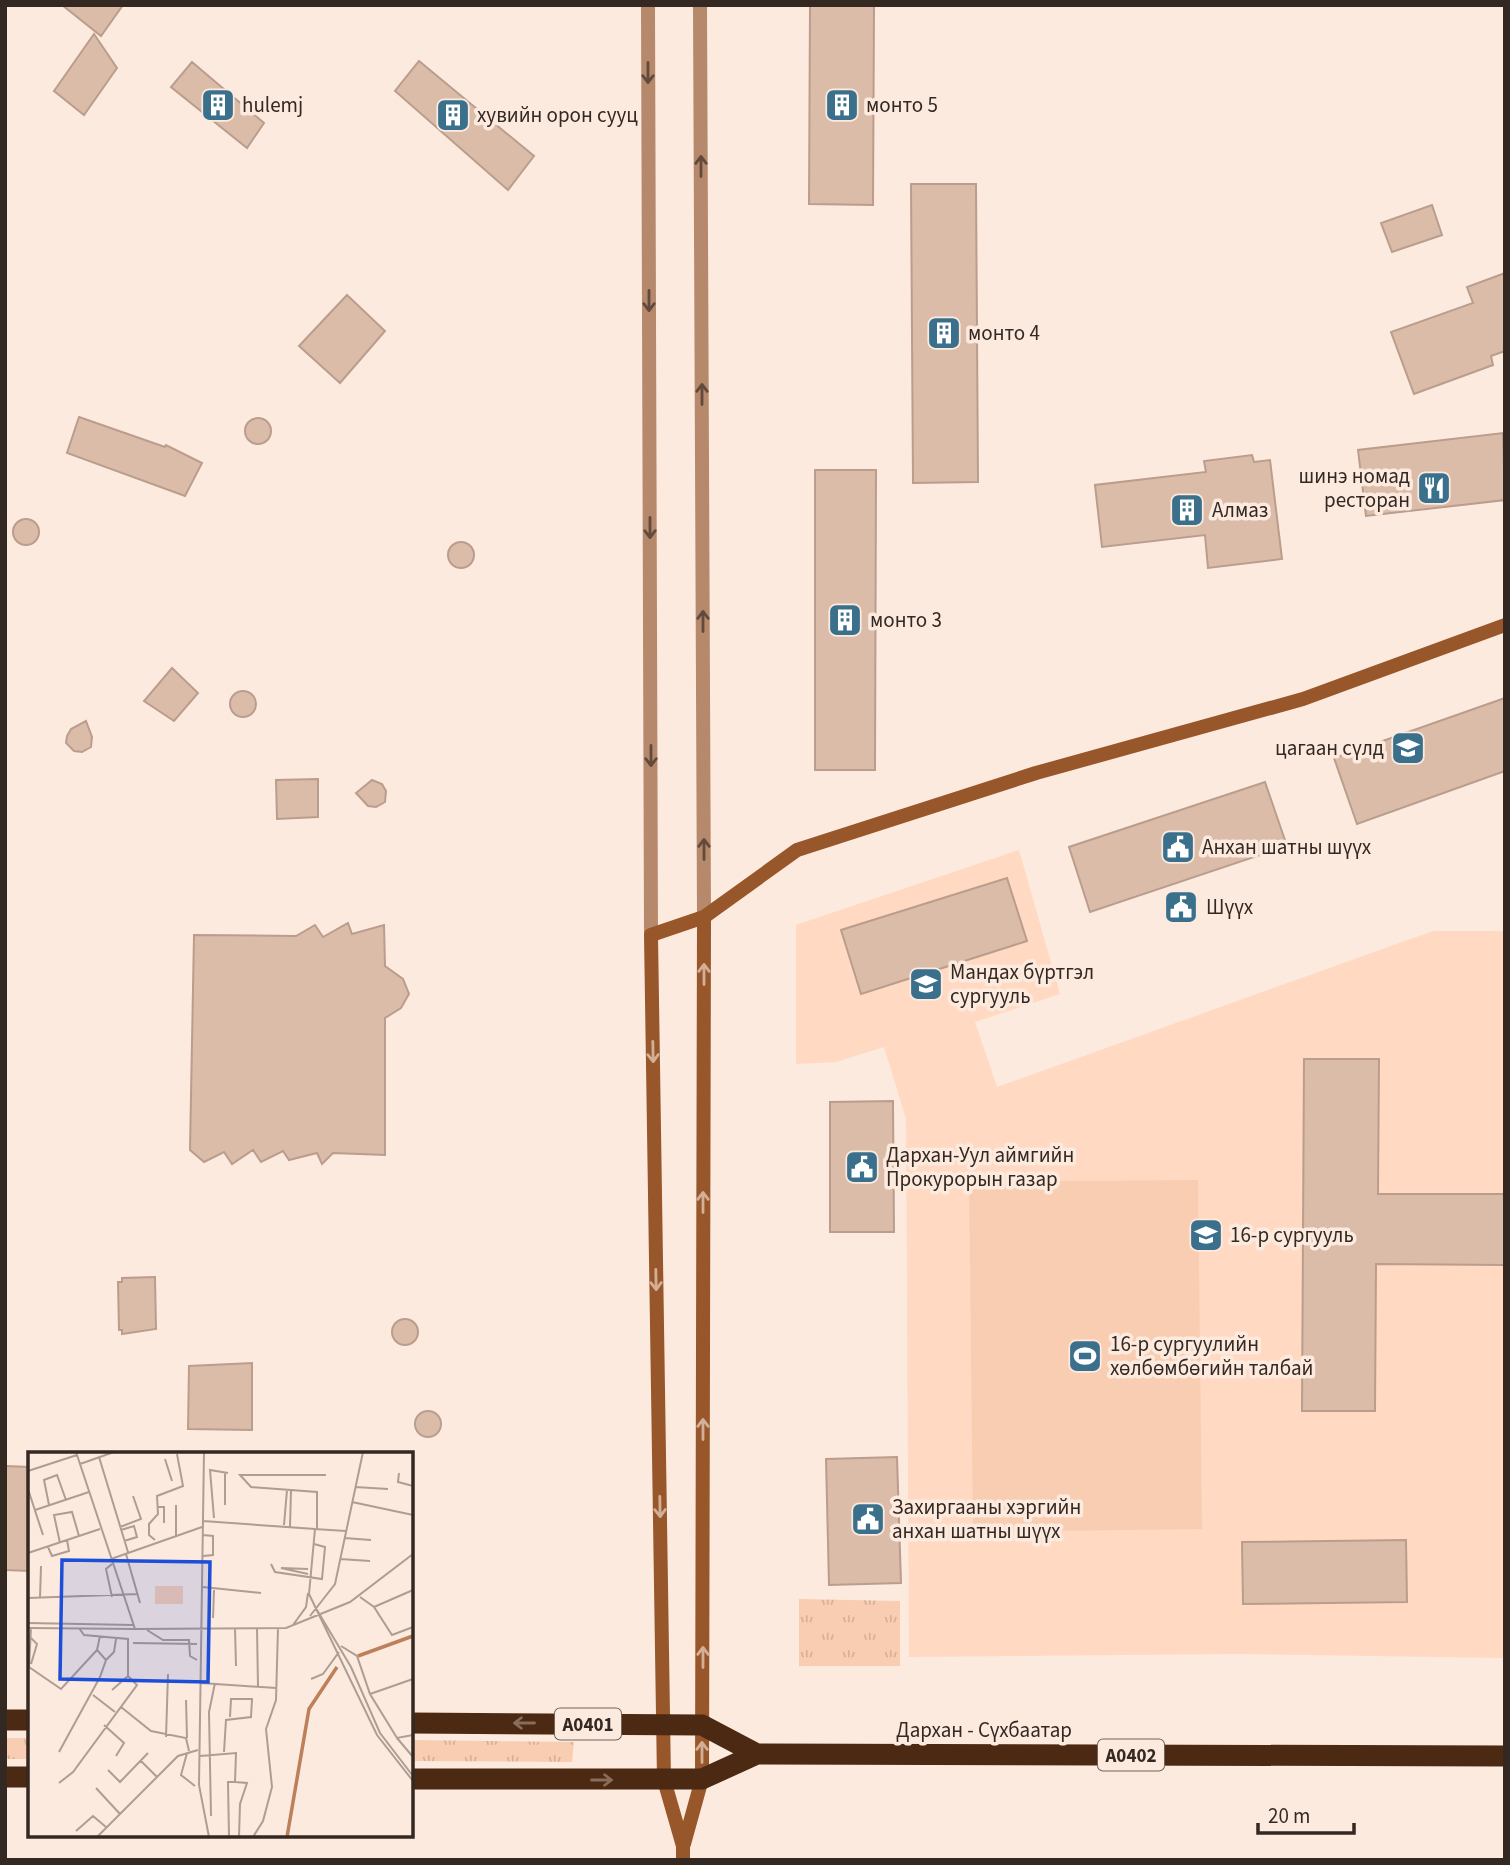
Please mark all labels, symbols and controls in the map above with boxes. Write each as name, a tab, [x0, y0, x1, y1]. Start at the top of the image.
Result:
one-way arrow	[641, 62, 655, 85]
building icon: hulemj	[199, 86, 237, 124]
building icon: монто 5	[823, 86, 861, 124]
place label: hulemj	[242, 90, 303, 120]
place label: монто 5	[866, 90, 938, 120]
building icon: хувийн орон сууц	[434, 96, 472, 134]
place label: хувийн орон сууц	[477, 100, 638, 130]
one-way arrow	[694, 155, 708, 178]
one-way arrow	[642, 289, 656, 312]
building icon: монто 4	[925, 314, 963, 352]
place label: монто 4	[968, 318, 1040, 348]
one-way arrow	[695, 382, 709, 405]
place label: шинэ номад ресторан	[1299, 461, 1410, 515]
restaurant icon: шинэ номад ресторан	[1415, 469, 1453, 507]
building icon: Алмаз	[1168, 491, 1206, 529]
place label: Алмаз	[1212, 495, 1268, 525]
one-way arrow	[643, 517, 657, 540]
building icon: монто 3	[826, 601, 864, 639]
place label: монто 3	[870, 605, 942, 635]
one-way arrow	[696, 610, 710, 633]
school or university icon: цагаан сүлд	[1389, 729, 1427, 767]
place label: цагаан сүлд	[1275, 733, 1384, 763]
one-way arrow	[644, 744, 658, 767]
public building icon: Анхан шатны шүүх	[1159, 828, 1197, 866]
place label: Анхан шатны шүүх	[1202, 832, 1372, 862]
one-way arrow	[697, 837, 711, 860]
public building icon: Шүүх	[1162, 888, 1200, 926]
place label: Шүүх	[1206, 892, 1254, 922]
place label: Мандах бүртгэл сургууль	[950, 957, 1094, 1011]
one-way arrow	[697, 963, 711, 986]
school or university icon: Мандах бүртгэл сургууль	[907, 965, 945, 1003]
one-way arrow	[646, 1041, 660, 1064]
place label: Дархан-Уул аймгийн Прокурорын газар	[886, 1140, 1074, 1194]
public building icon: Дархан-Уул аймгийн Прокурорын газар	[843, 1148, 881, 1186]
one-way arrow	[696, 1190, 710, 1213]
school or university icon: 16-р сургууль	[1187, 1216, 1225, 1254]
place label: 16-р сургууль	[1230, 1220, 1354, 1250]
one-way arrow	[650, 1268, 663, 1291]
place label: 16-р сургуулийн хөлбөмбөгийн талбай	[1110, 1329, 1313, 1383]
sports icon: 16-р сургуулийн хөлбөмбөгийн талбай	[1066, 1337, 1104, 1375]
one-way arrow	[696, 1418, 710, 1441]
inset map	[28, 1452, 413, 1837]
place label: Захиргааны хэргийн анхан шатны шүүх	[892, 1492, 1081, 1546]
one-way arrow	[653, 1495, 667, 1518]
public building icon: Захиргааны хэргийн анхан шатны шүүх	[849, 1500, 887, 1538]
one-way arrow	[696, 1645, 710, 1668]
road number: A0401	[555, 1708, 621, 1740]
street label: Дархан - Сүхбаатар	[896, 1715, 1072, 1745]
one-way arrow	[513, 1716, 536, 1730]
road number: A0402	[1098, 1740, 1164, 1770]
one-way arrow	[695, 1741, 709, 1764]
one-way arrow	[590, 1773, 613, 1787]
scale bar	[1258, 1792, 1354, 1836]
text: 20 m	[1268, 1801, 1310, 1831]

